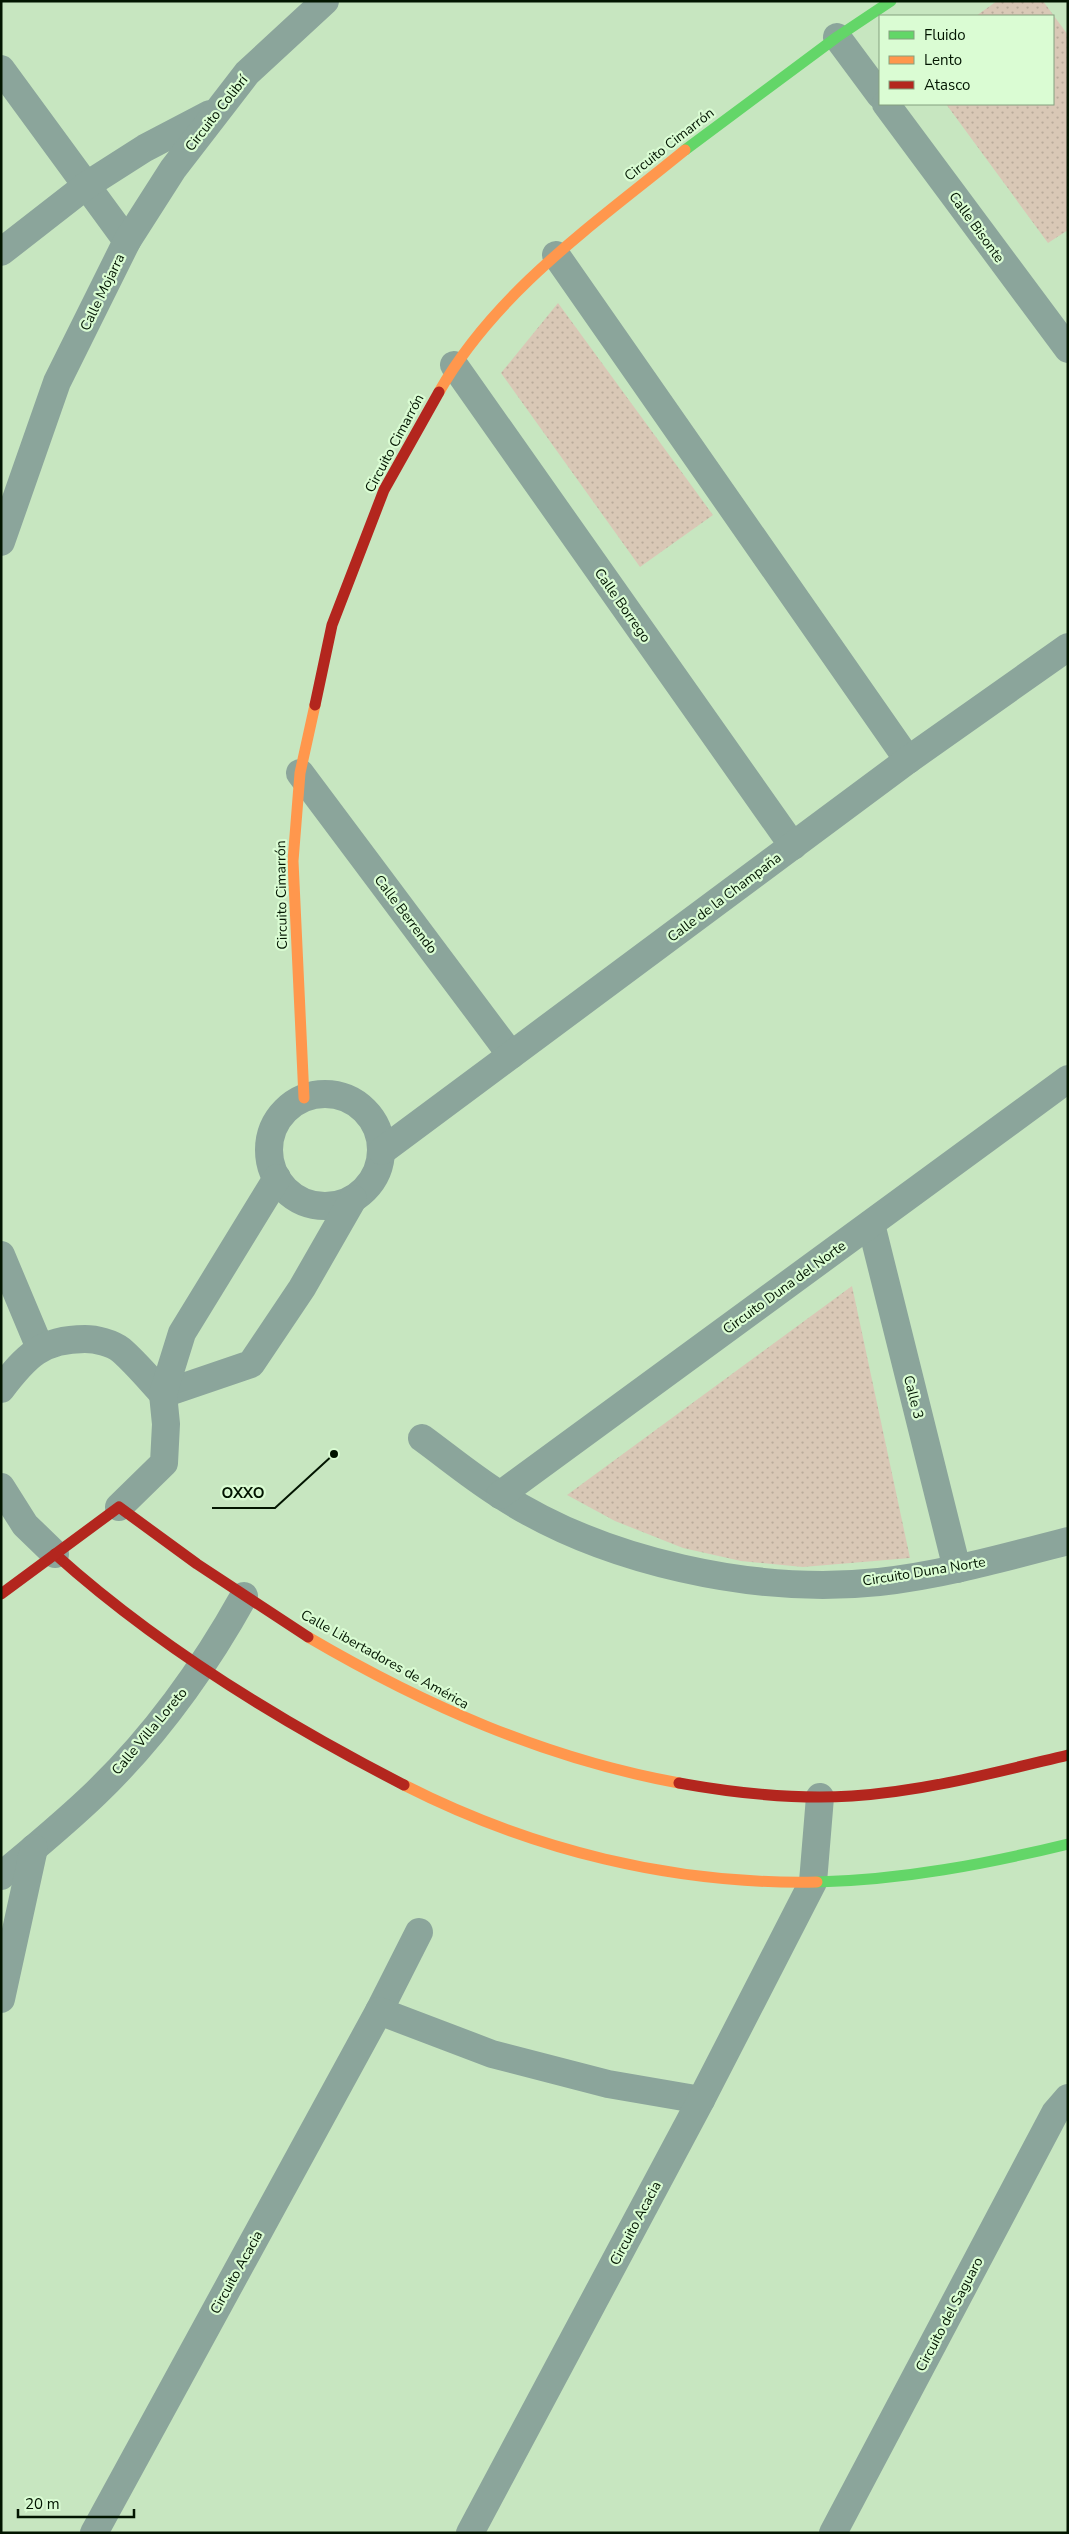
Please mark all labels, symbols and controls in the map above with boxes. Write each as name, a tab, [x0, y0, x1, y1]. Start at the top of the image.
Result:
legend	[879, 15, 1054, 105]
text: Fluido	[924, 25, 966, 45]
text: Lento	[924, 50, 962, 70]
street label: Circuito Colibrí	[181, 71, 253, 155]
text: Atasco	[924, 75, 970, 95]
street label: Circuito Cimarrón	[620, 103, 718, 185]
street label: Calle Bisonte	[944, 188, 1009, 267]
street label: Calle Mojarra	[76, 250, 129, 334]
street label: Circuito Cimarrón	[360, 391, 428, 496]
street label: Calle Borrego	[590, 564, 655, 646]
street label: Circuito Cimarrón	[271, 840, 292, 950]
street label: Calle de la Champaña	[663, 848, 785, 947]
street label: Calle Berrendo	[370, 871, 442, 958]
street label: Circuito Duna del Norte	[719, 1236, 850, 1339]
street label: Calle 3	[899, 1373, 928, 1421]
callout: OXXO	[212, 1478, 275, 1508]
text: OXXO	[222, 1483, 264, 1503]
street label: Circuito Duna Norte	[861, 1552, 987, 1591]
street label: Calle Libertadores de América	[297, 1605, 472, 1714]
street label: Calle Villa Loreto	[107, 1684, 192, 1779]
street label: Circuito Acacia	[605, 2178, 666, 2269]
street label: Circuito Acacia	[206, 2227, 267, 2317]
street label: Circuito del Saguaro	[911, 2254, 988, 2375]
scale bar	[18, 2486, 134, 2518]
text: 20 m	[25, 2494, 60, 2514]

